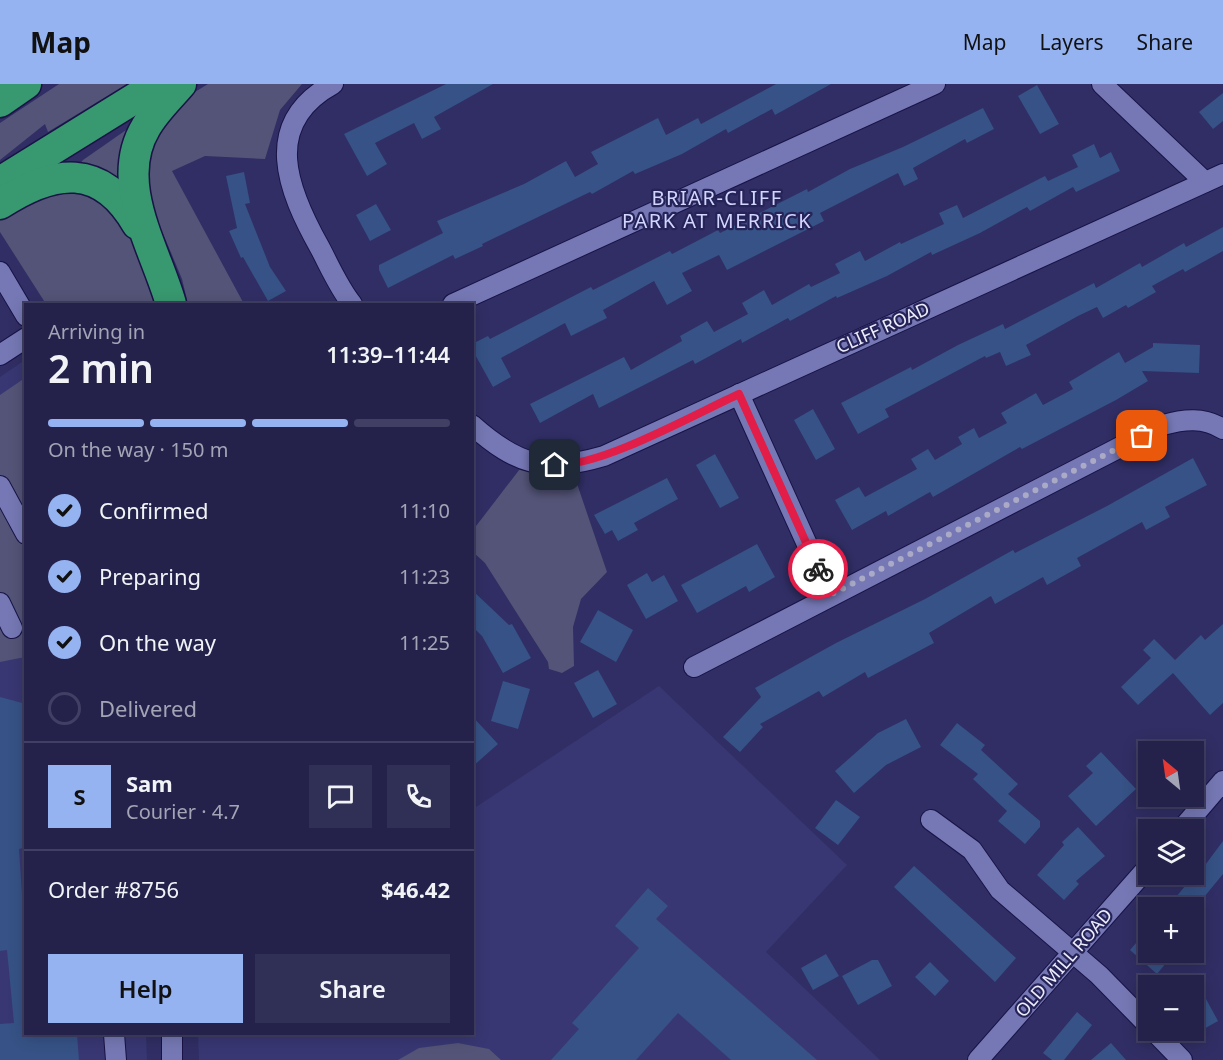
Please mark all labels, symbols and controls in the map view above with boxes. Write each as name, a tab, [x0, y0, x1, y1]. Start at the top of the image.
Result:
text: Map	[30, 23, 91, 61]
text: Map	[963, 28, 1007, 56]
text: Layers	[1040, 28, 1104, 56]
text: Share	[1137, 28, 1193, 56]
district label: BRIAR-CLIFF PARK AT MERRICK	[622, 184, 812, 234]
street label: CLIFF ROAD	[832, 296, 933, 358]
text: Arriving in	[48, 318, 145, 345]
text: 11:39–11:44	[326, 339, 450, 369]
text: 2 min	[48, 341, 154, 394]
pin	[1116, 410, 1167, 461]
icon: bag	[1125, 419, 1158, 452]
text: On the way · 150 m	[48, 436, 228, 463]
pin	[529, 439, 580, 490]
icon: home	[538, 448, 571, 481]
icon: check	[48, 494, 81, 527]
text: Confirmed	[99, 495, 209, 525]
text: 11:10	[399, 497, 450, 524]
courier	[788, 539, 848, 599]
icon: bike	[802, 553, 835, 586]
icon: check	[48, 560, 81, 593]
text: Preparing	[99, 561, 201, 591]
text: 11:23	[399, 563, 450, 590]
icon: check	[48, 626, 81, 659]
text: On the way	[99, 627, 216, 657]
text: 11:25	[399, 629, 450, 656]
text: Delivered	[99, 693, 197, 723]
north arrow	[1138, 741, 1204, 807]
map controls	[1138, 741, 1204, 1041]
button: chat	[309, 765, 372, 828]
button: phone	[387, 765, 450, 828]
text: Sam	[126, 768, 173, 798]
text: S	[73, 781, 86, 811]
text: Courier · 4.7	[126, 798, 240, 825]
button: layers	[1138, 819, 1204, 885]
text: Order #8756	[48, 874, 179, 904]
text: $46.42	[381, 874, 450, 904]
button: +	[1138, 897, 1204, 963]
street label: OLD MILL ROAD	[1009, 903, 1117, 1022]
button: Help	[48, 954, 243, 1023]
button: Share	[255, 954, 450, 1023]
button: −	[1138, 975, 1204, 1041]

